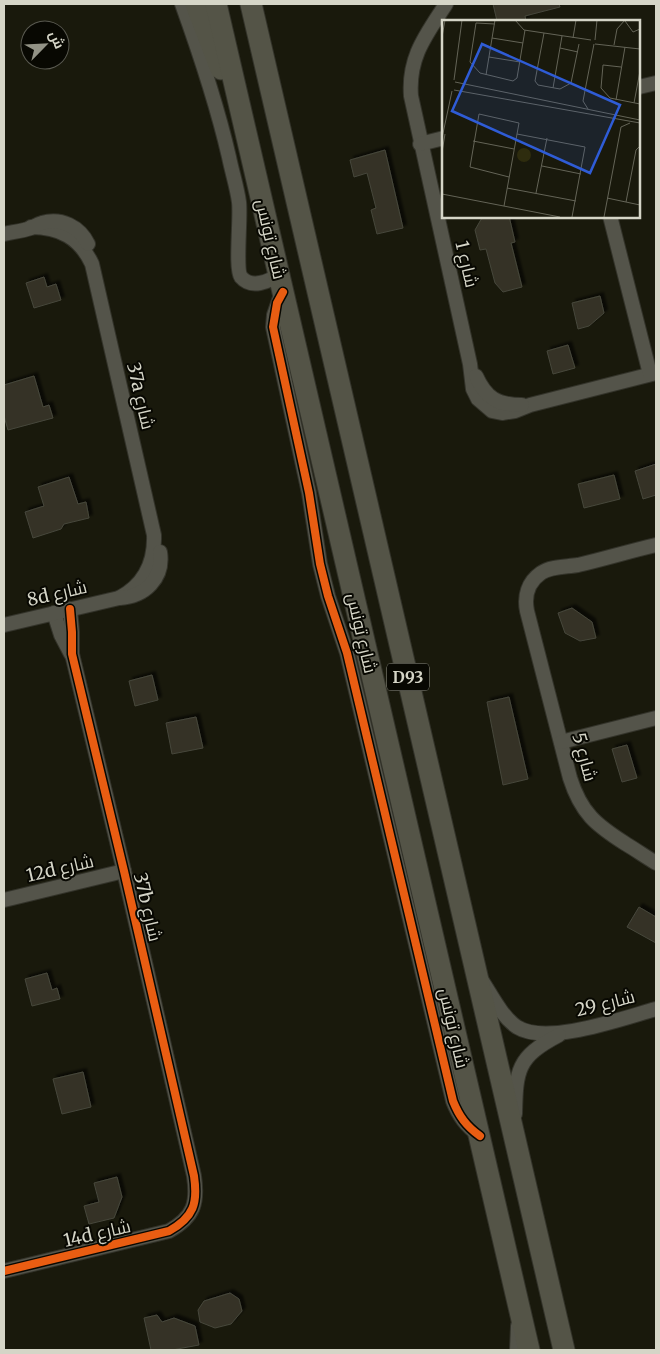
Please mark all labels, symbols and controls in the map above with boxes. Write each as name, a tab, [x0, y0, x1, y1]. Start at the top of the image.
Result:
north arrow	[20, 20, 70, 70]
inset map	[442, 20, 640, 218]
text: ش	[45, 28, 69, 52]
street label: شارع تونس	[250, 197, 291, 282]
street label: شارع 1	[450, 238, 484, 290]
street label: 37a شارع	[121, 360, 160, 432]
street label: 8d شارع	[25, 575, 89, 612]
street label: شارع تونس	[341, 591, 382, 676]
road number: D93	[387, 664, 429, 690]
street label: شارع 5	[566, 730, 603, 784]
street label: 12d شارع	[24, 849, 96, 888]
street label: 37b شارع	[128, 870, 167, 944]
street label: شارع 29	[573, 985, 637, 1022]
street label: شارع تونس	[433, 986, 474, 1071]
street label: 14d شارع	[61, 1214, 133, 1253]

